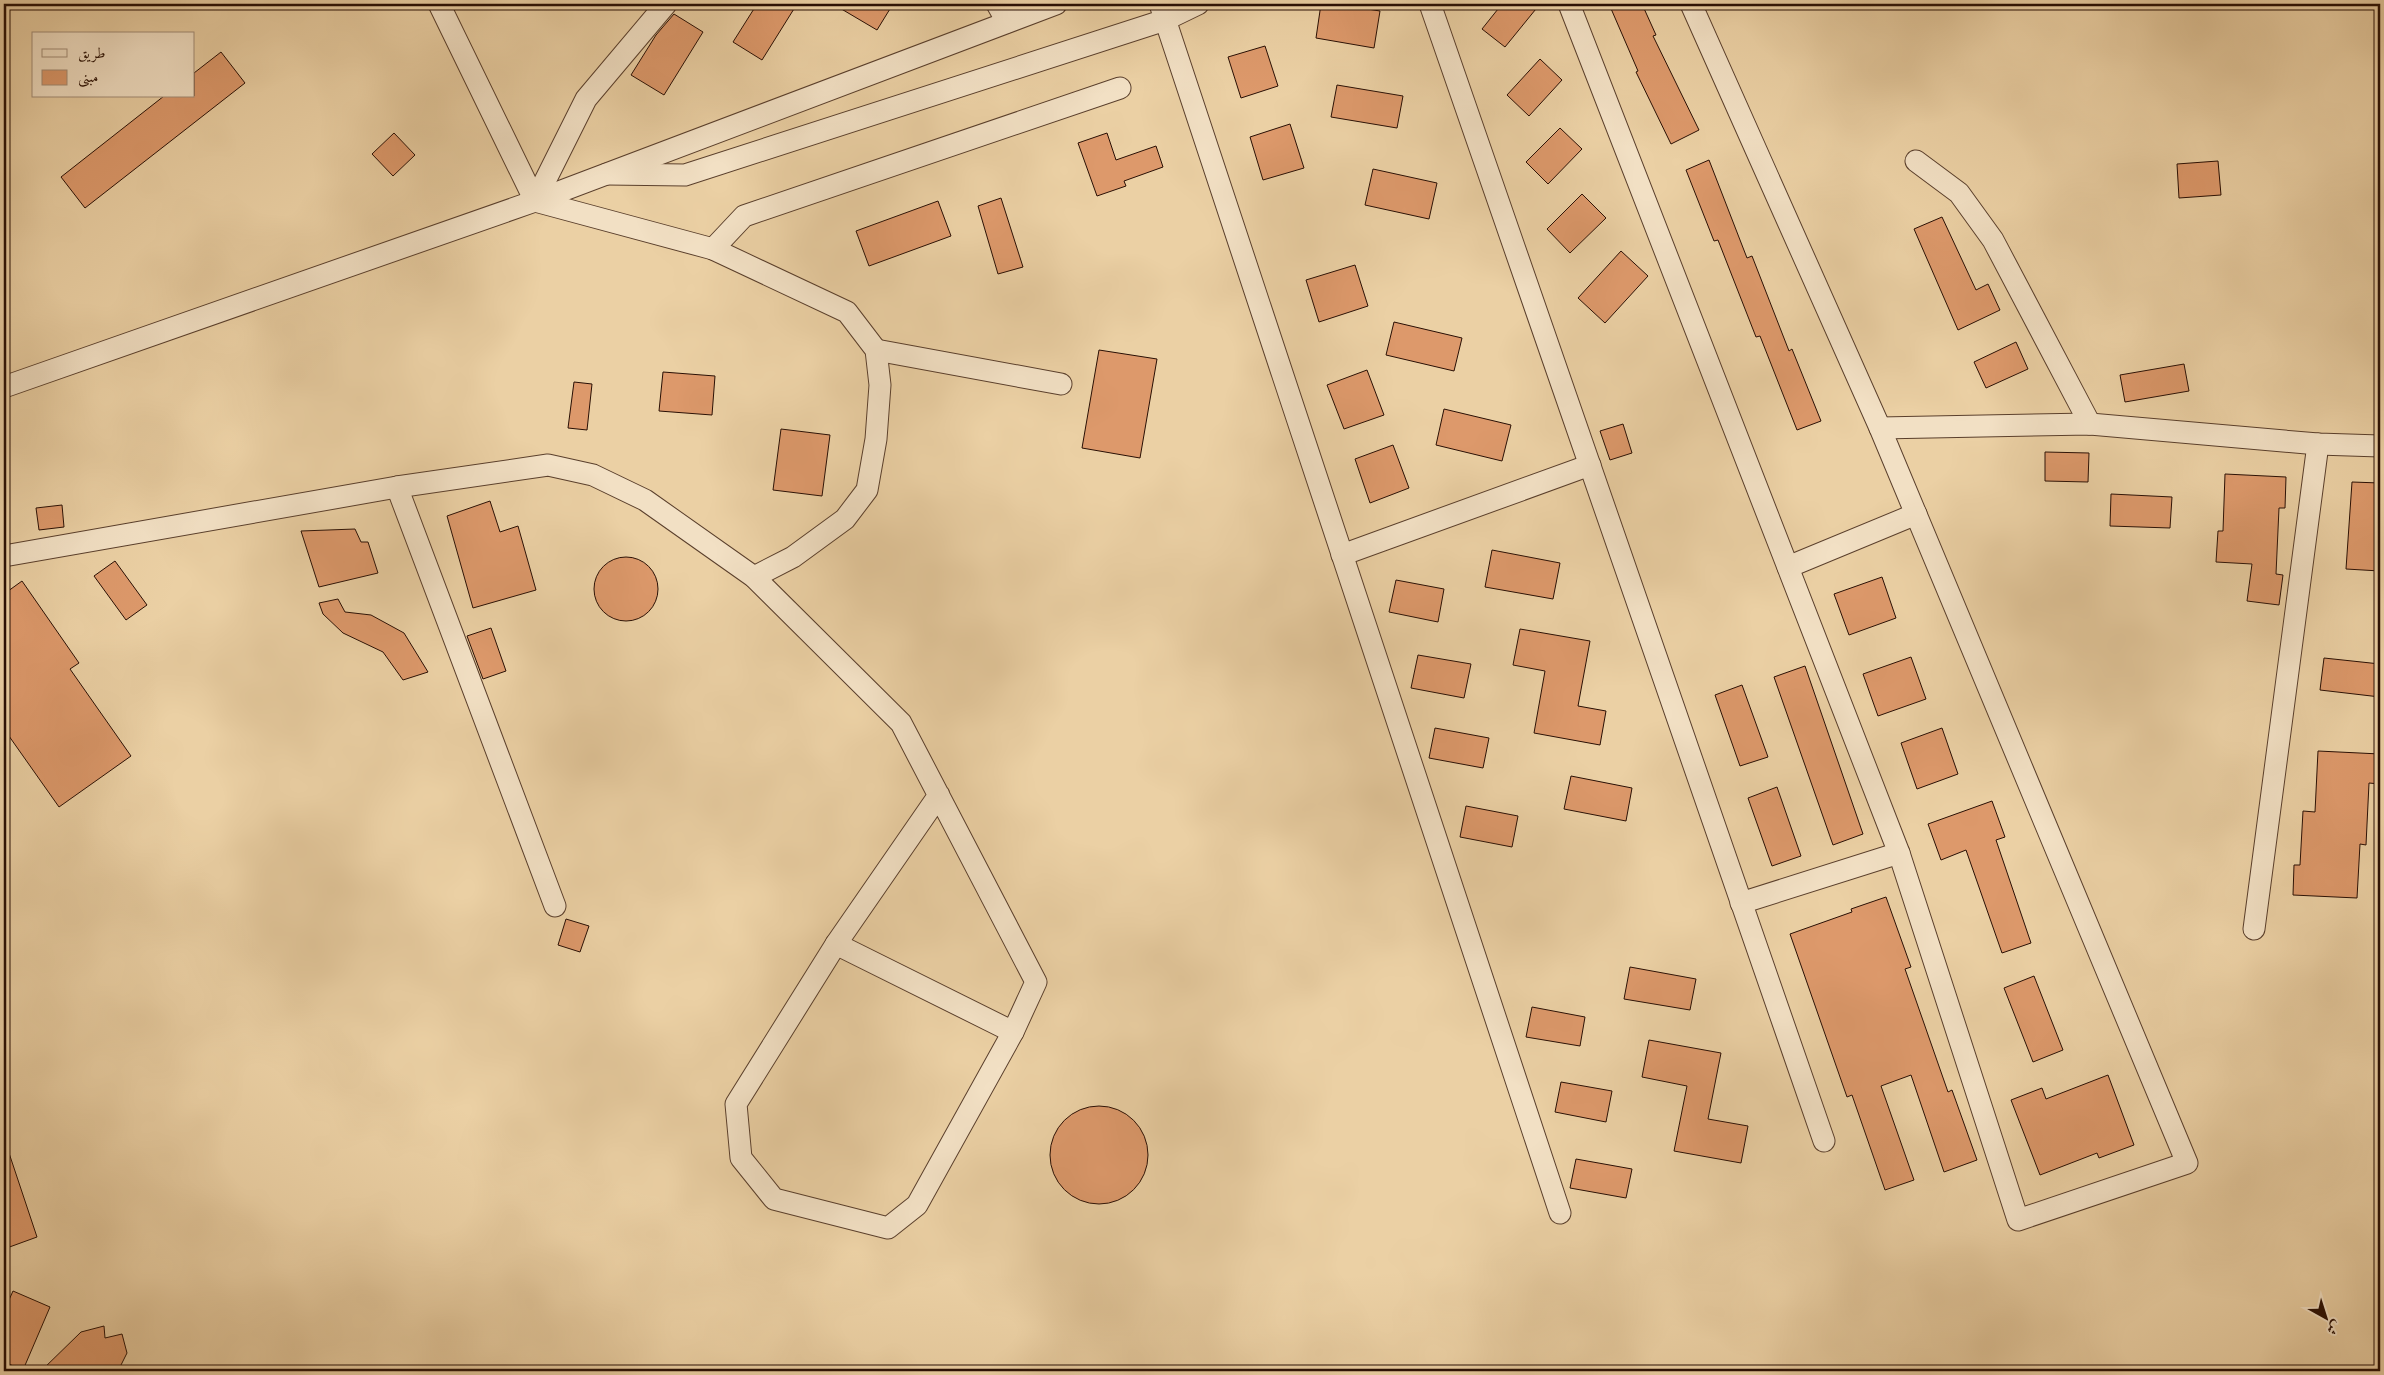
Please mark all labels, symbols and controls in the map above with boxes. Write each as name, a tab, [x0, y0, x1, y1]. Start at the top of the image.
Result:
legend	[32, 32, 195, 98]
text: طريق	[78, 44, 105, 65]
text: مبنى	[78, 68, 98, 89]
north arrow	[2302, 1292, 2352, 1342]
text: ش	[2322, 1315, 2345, 1339]

